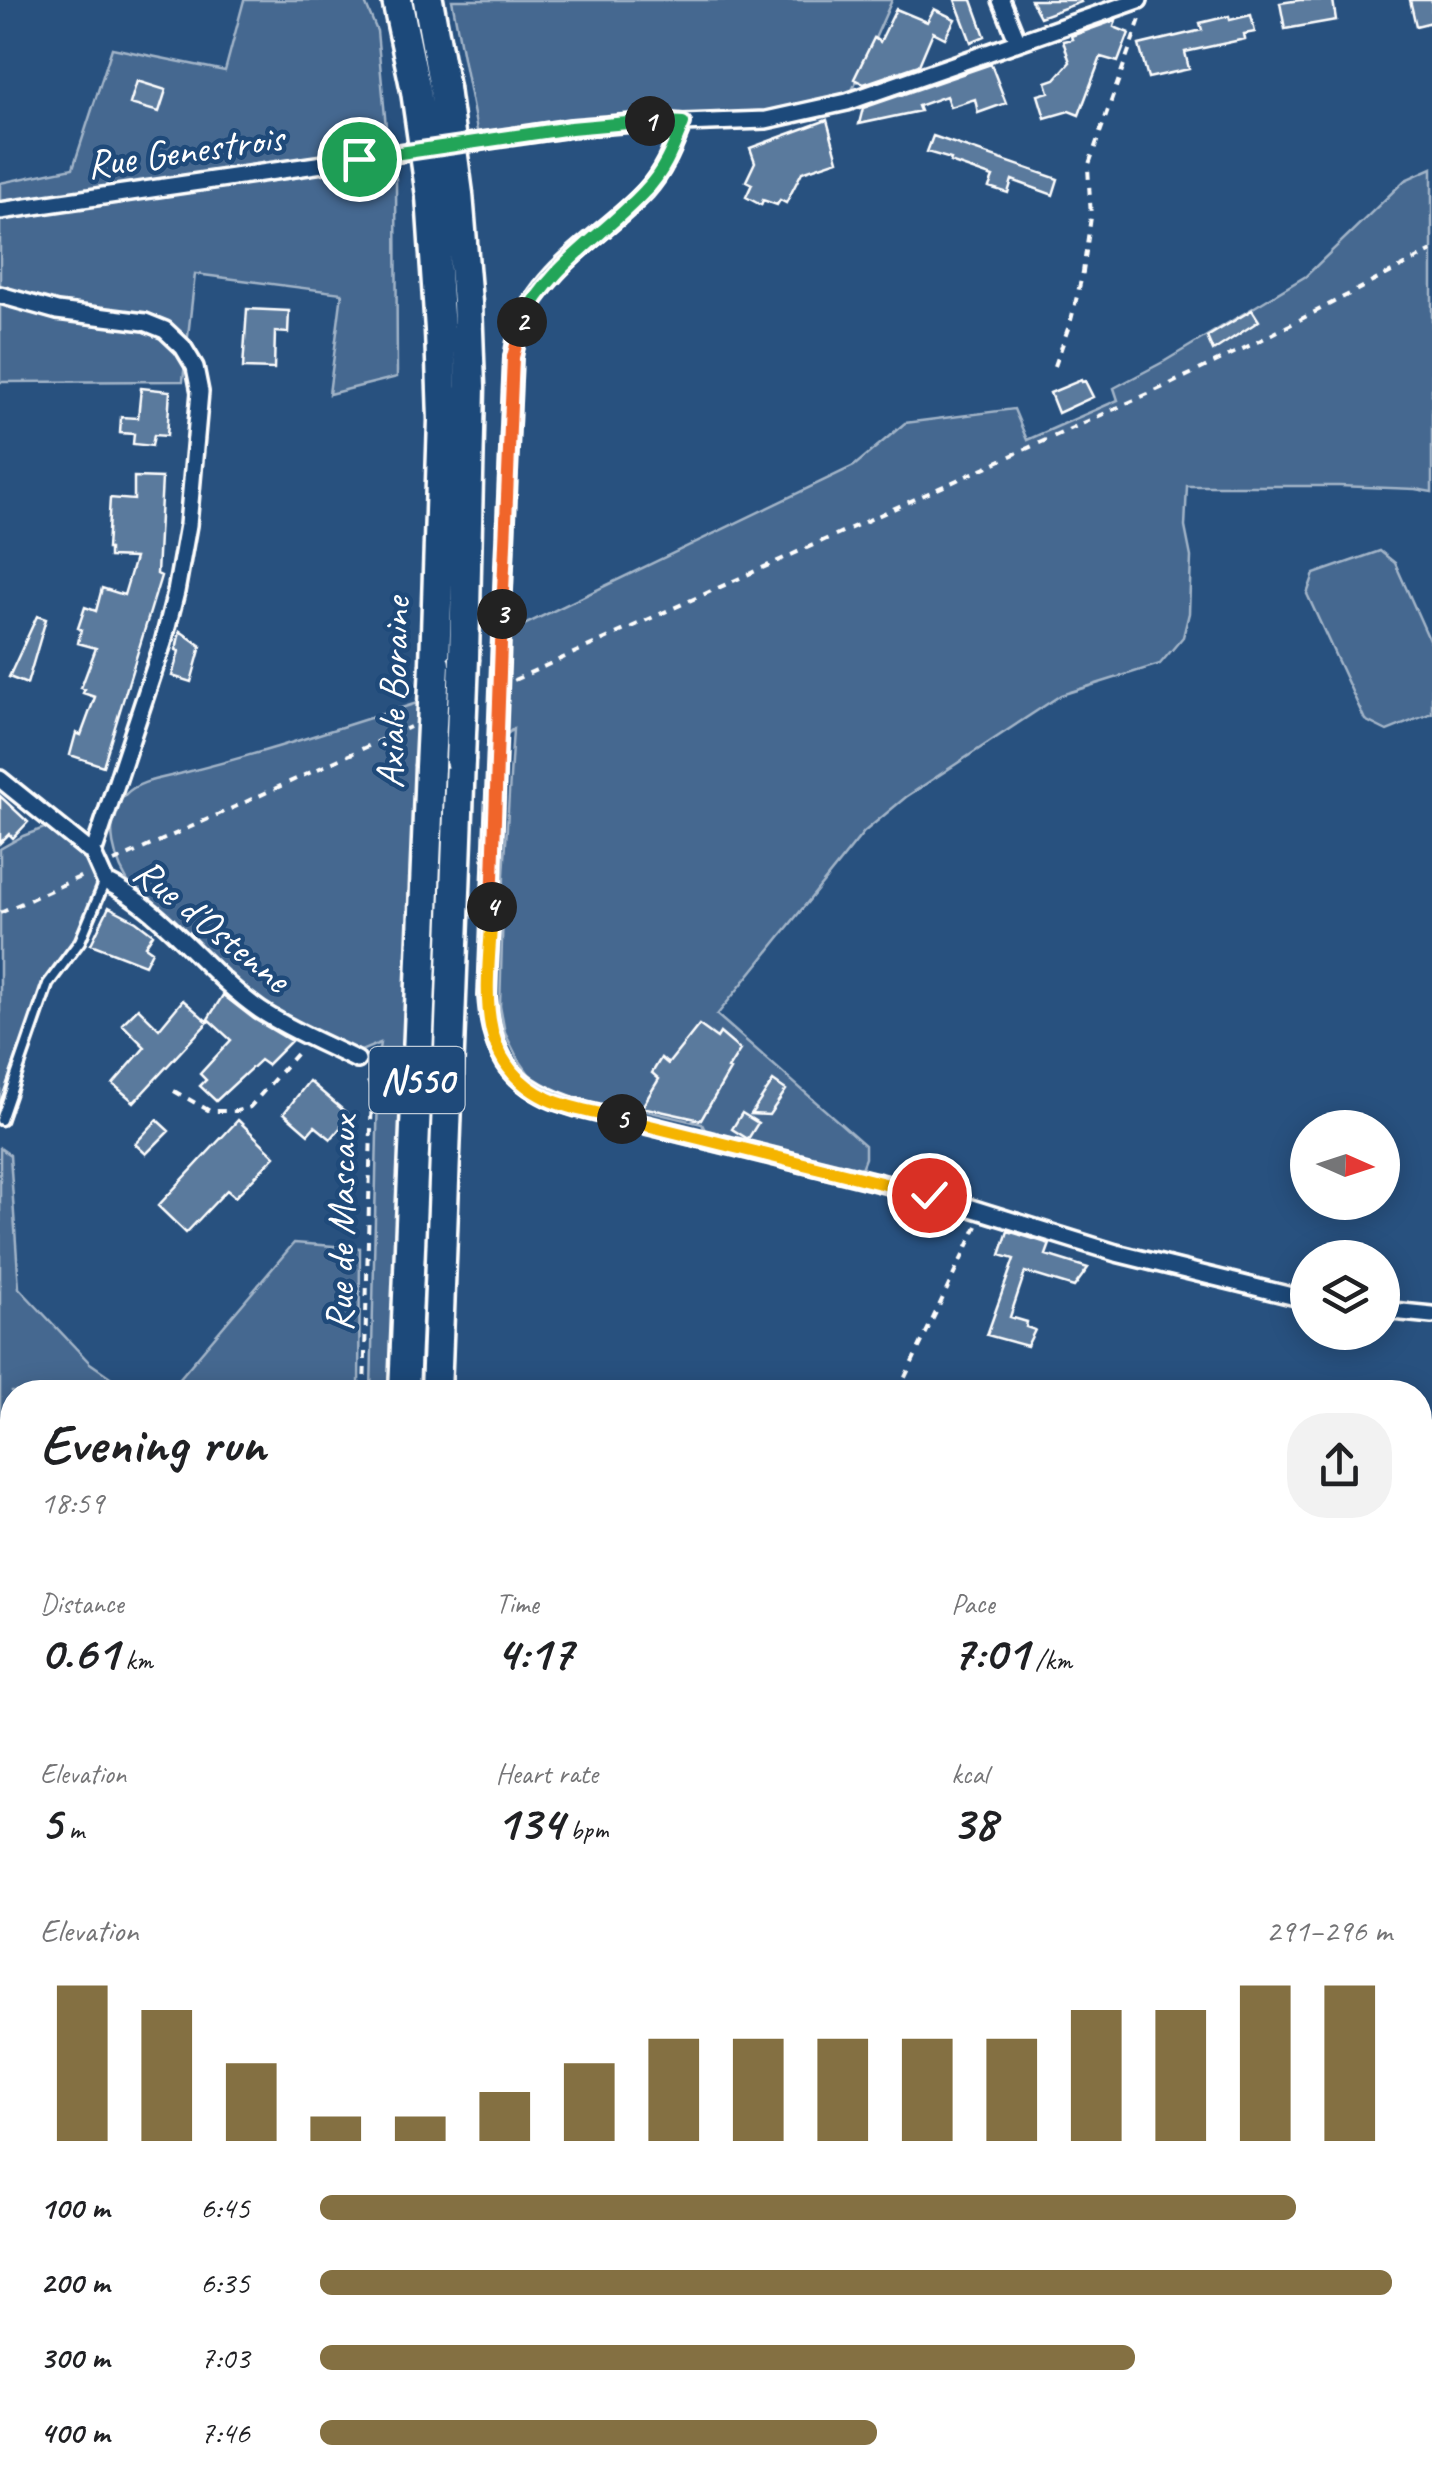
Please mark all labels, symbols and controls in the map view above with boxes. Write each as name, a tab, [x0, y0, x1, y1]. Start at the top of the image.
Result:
pin: 1	[625, 96, 675, 146]
text: 1	[644, 103, 656, 138]
street label: Rue Genestrois	[83, 112, 290, 190]
pin	[317, 117, 402, 202]
icon: arrive	[332, 132, 387, 187]
pin: 2	[497, 297, 547, 347]
text: 2	[516, 304, 528, 339]
pin: 3	[477, 589, 527, 639]
street label: Axiale Boraine	[365, 593, 421, 790]
text: 3	[496, 596, 508, 631]
street label: Rue d'Ostenne	[123, 847, 303, 1005]
pin: 4	[467, 882, 517, 932]
text: 4	[486, 889, 498, 924]
road number: N550	[370, 1047, 464, 1113]
pin: 5	[597, 1094, 647, 1144]
text: 5	[616, 1101, 628, 1136]
north arrow	[1290, 1110, 1400, 1220]
map controls	[1290, 1110, 1400, 1350]
street label: Rue de Mascaux	[314, 1113, 368, 1332]
pin	[887, 1153, 972, 1238]
icon: check	[902, 1168, 957, 1223]
button: layers	[1290, 1240, 1400, 1350]
text: Evening run	[40, 1409, 265, 1479]
button: share	[1287, 1413, 1392, 1518]
text: 18:59	[40, 1482, 104, 1523]
text: Distance	[40, 1586, 124, 1621]
text: Time	[496, 1586, 539, 1621]
text: Pace	[951, 1586, 994, 1621]
text: 0.61	[40, 1621, 118, 1684]
text: 4:17	[496, 1621, 573, 1684]
text: 7:01	[951, 1621, 1029, 1684]
text: km	[118, 1642, 153, 1677]
text: /km	[1029, 1642, 1072, 1677]
text: Elevation	[40, 1756, 126, 1791]
text: Heart rate	[496, 1756, 598, 1791]
text: kcal	[951, 1756, 988, 1791]
text: 5	[40, 1791, 62, 1854]
text: 134	[496, 1791, 563, 1854]
text: 38	[951, 1791, 996, 1854]
text: m	[62, 1812, 84, 1847]
text: bpm	[563, 1812, 608, 1847]
text: Elevation	[40, 1910, 138, 1951]
text: 291–296 m	[1266, 1910, 1392, 1951]
text: 100 m	[40, 2187, 109, 2228]
text: 6:45	[200, 2187, 250, 2228]
text: 200 m	[40, 2262, 109, 2303]
text: 6:35	[200, 2262, 250, 2303]
text: 300 m	[40, 2337, 109, 2378]
text: 7:03	[200, 2337, 250, 2378]
text: 400 m	[40, 2412, 109, 2453]
text: 7:46	[200, 2412, 250, 2453]

